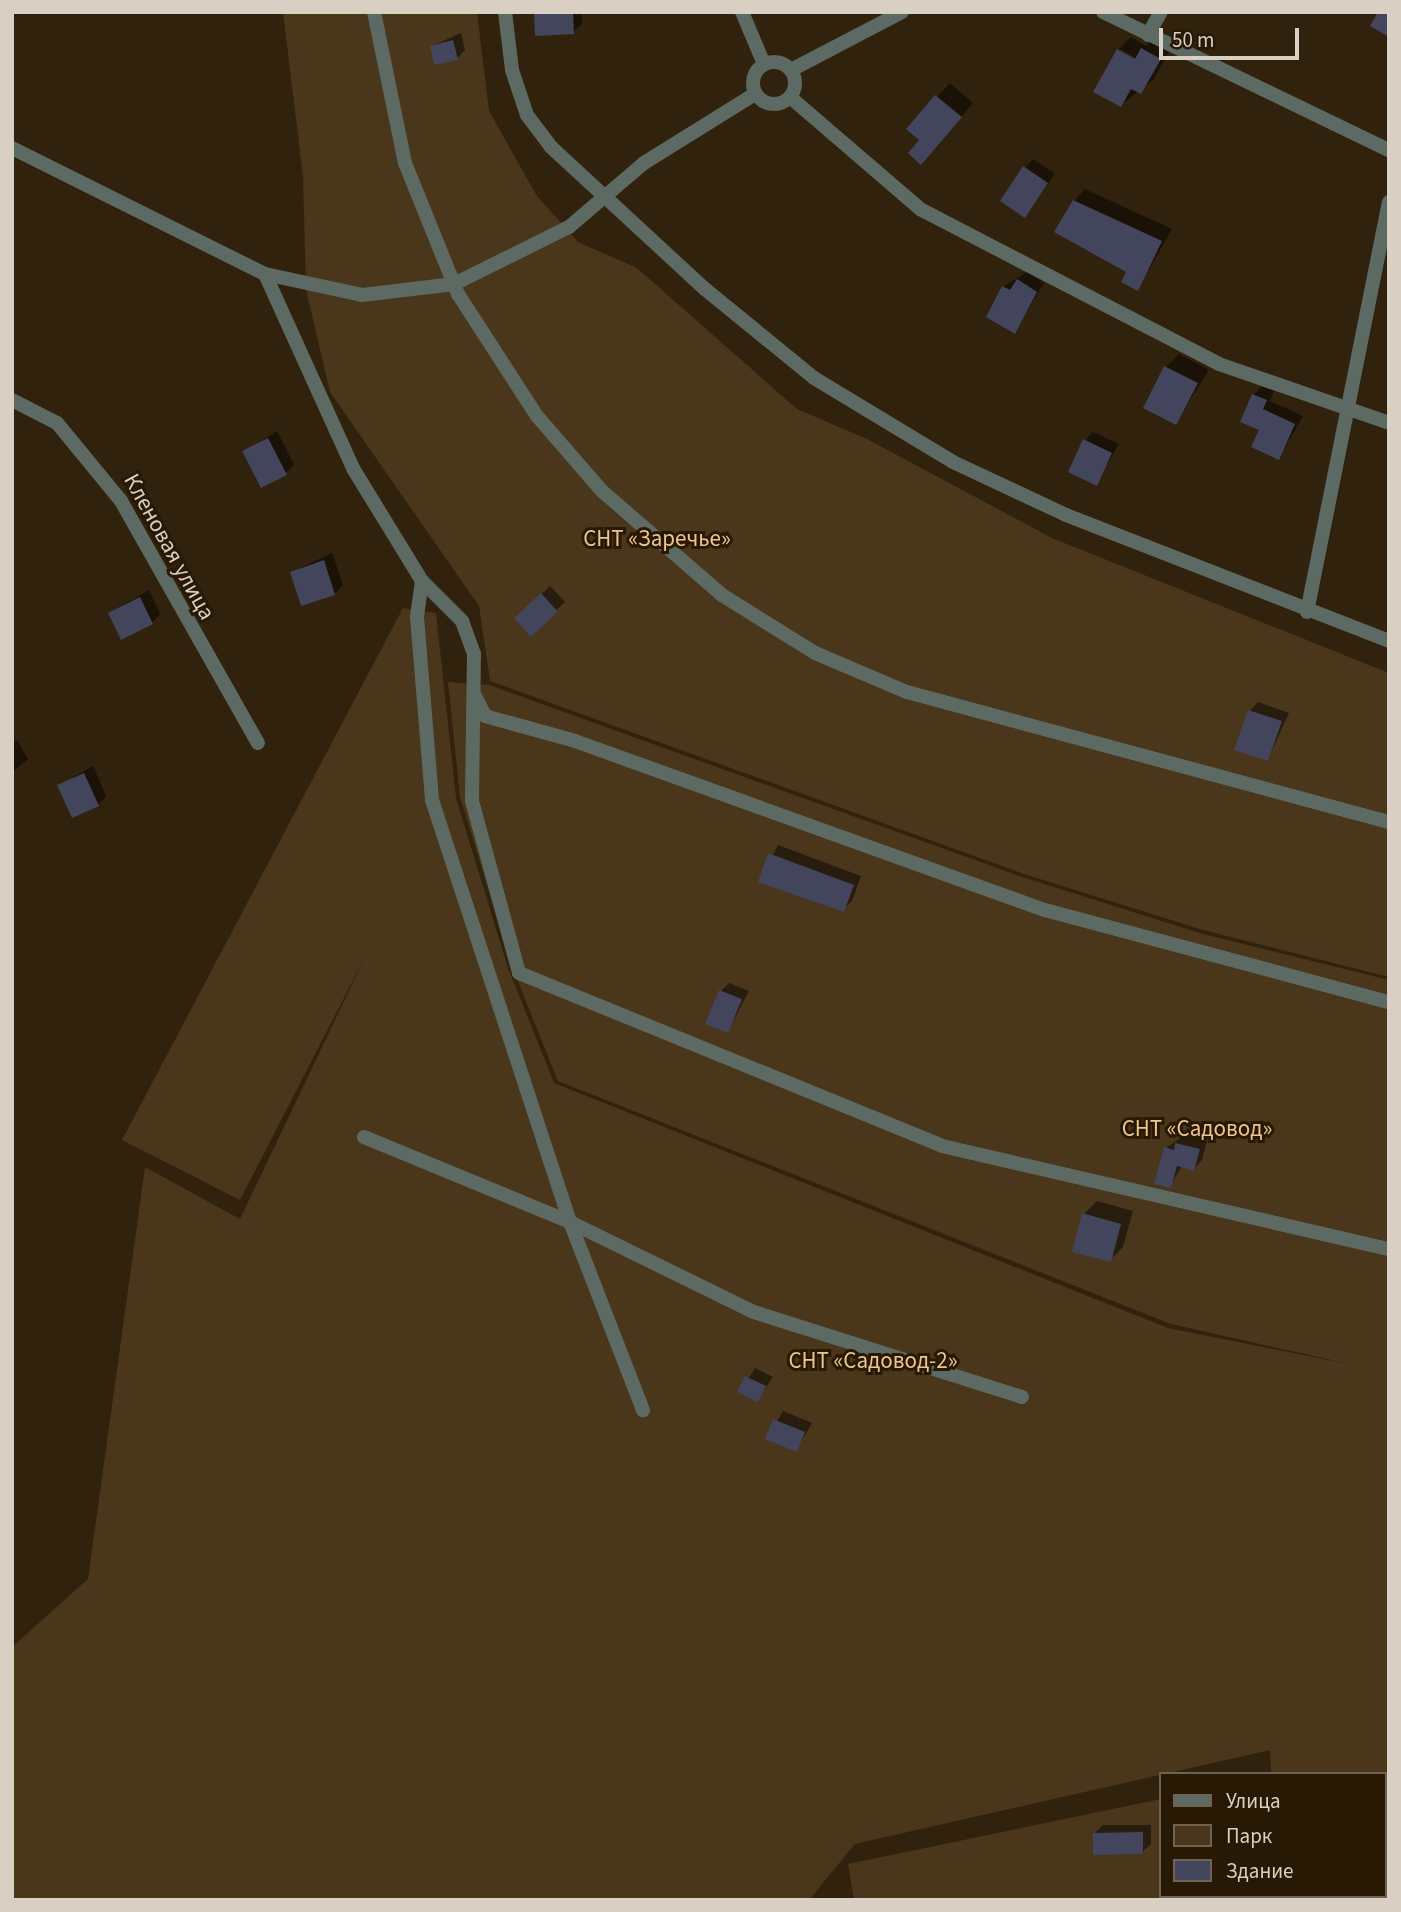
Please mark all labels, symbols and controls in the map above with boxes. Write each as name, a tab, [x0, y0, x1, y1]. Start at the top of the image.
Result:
scale bar	[1163, 14, 1303, 58]
text: 50 m	[1172, 25, 1214, 55]
street label: Кленовая улица	[117, 469, 221, 625]
park label: СНТ «Заречье»	[583, 525, 731, 553]
park label: СНТ «Садовод»	[1122, 1115, 1272, 1143]
park label: СНТ «Садовод-2»	[788, 1347, 958, 1375]
legend	[1160, 1772, 1387, 1898]
text: Улица	[1226, 1786, 1281, 1816]
text: Парк	[1226, 1821, 1272, 1851]
text: Здание	[1226, 1856, 1294, 1886]

